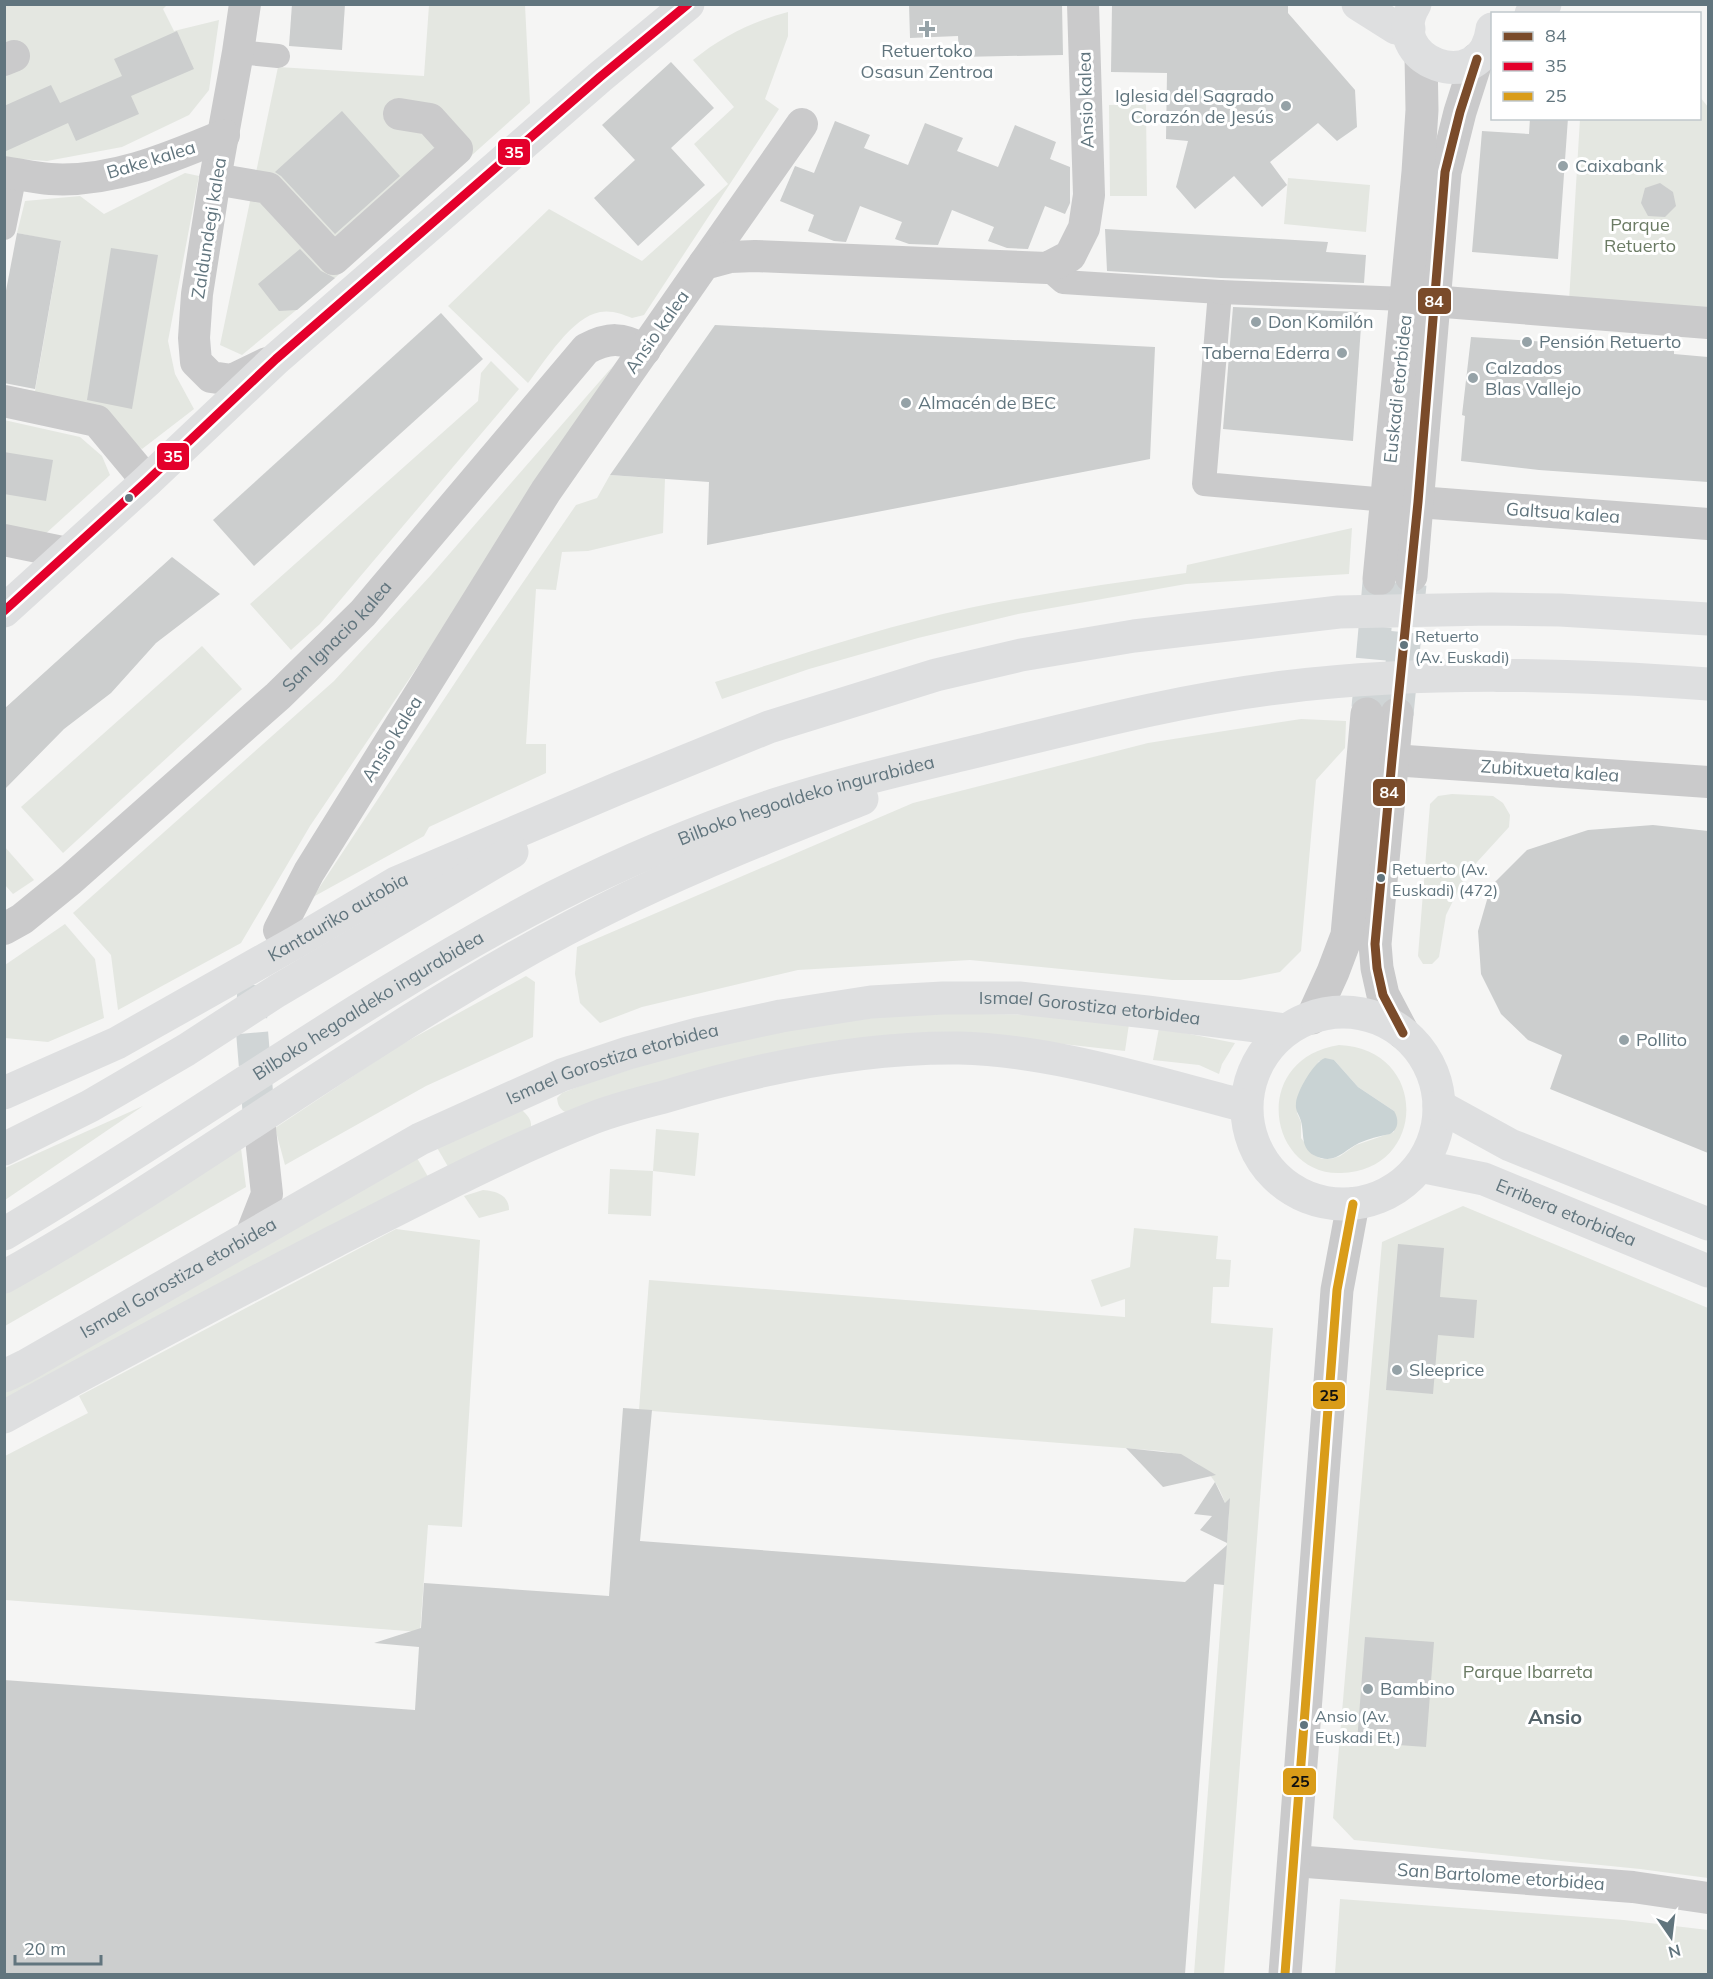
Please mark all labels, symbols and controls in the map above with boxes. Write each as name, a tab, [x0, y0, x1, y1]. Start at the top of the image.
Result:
legend	[1491, 12, 1701, 120]
marker: Retuertoko Osasun Zentroa	[918, 20, 936, 38]
text: 84	[1545, 24, 1567, 47]
place label: Retuertoko Osasun Zentroa	[861, 39, 993, 83]
street label: Ansio kalea	[1072, 51, 1099, 149]
text: 35	[1545, 54, 1567, 77]
place label: Iglesia del Sagrado Corazón de Jesús	[1115, 84, 1274, 128]
text: 25	[1545, 84, 1567, 107]
marker: Iglesia del Sagrado Corazón de Jesús	[1279, 99, 1293, 113]
street label: Bake kalea	[104, 135, 198, 184]
line badge: 35	[497, 138, 531, 166]
text: 35	[504, 142, 524, 162]
place label: Caixabank	[1575, 154, 1665, 177]
street label: Zaldundegi kalea	[186, 156, 231, 300]
marker: Caixabank	[1556, 159, 1570, 173]
park label: Parque Retuerto	[1604, 213, 1676, 257]
street label: Ansio kalea	[619, 285, 694, 378]
line badge: 84	[1417, 287, 1452, 315]
text: 84	[1424, 291, 1444, 311]
place label: Don Komilón	[1268, 310, 1374, 333]
street label: Euskadi etorbidea	[1378, 314, 1417, 464]
marker: Don Komilón	[1249, 315, 1263, 329]
place label: Pensión Retuerto	[1539, 330, 1681, 353]
marker: Pensión Retuerto	[1520, 335, 1534, 349]
place label: Taberna Ederra	[1202, 341, 1330, 364]
marker: Taberna Ederra	[1335, 346, 1349, 360]
place label: Calzados Blas Vallejo	[1485, 356, 1581, 400]
marker: Calzados Blas Vallejo	[1466, 371, 1480, 385]
place label: Almacén de BEC	[918, 391, 1056, 414]
marker: Almacén de BEC	[899, 396, 913, 410]
line badge: 35	[156, 442, 190, 471]
text: 35	[163, 446, 183, 466]
unlabelled marker	[123, 492, 135, 504]
street label: Galtsua kalea	[1505, 497, 1621, 528]
street label: San Ignacio kalea	[277, 576, 396, 697]
place label: Retuerto (Av. Euskadi)	[1415, 626, 1510, 667]
marker: Retuerto (Av. Euskadi)	[1398, 639, 1410, 651]
street label: Ansio kalea	[356, 692, 427, 786]
street label: Bilboko hegoaldeko ingurabidea	[674, 750, 937, 850]
street label: Zubitxueta kalea	[1480, 754, 1620, 787]
line badge: 84	[1372, 778, 1406, 807]
text: 84	[1379, 782, 1399, 802]
place label: Retuerto (Av. Euskadi) (472)	[1392, 859, 1498, 900]
street label: Kantauriko autobia	[264, 867, 412, 967]
marker: Retuerto (Av. Euskadi) (472)	[1375, 872, 1387, 884]
street label: Bilboko hegoaldeko ingurabidea	[248, 926, 488, 1085]
street label: Ismael Gorostiza etorbidea	[979, 986, 1202, 1030]
street label: Ismael Gorostiza etorbidea	[502, 1018, 721, 1110]
place label: Pollito	[1636, 1028, 1687, 1051]
marker: Pollito	[1617, 1033, 1631, 1047]
street label: Erribera etorbidea	[1493, 1173, 1640, 1251]
street label: Ismael Gorostiza etorbidea	[76, 1212, 280, 1343]
place label: Sleeprice	[1409, 1358, 1484, 1381]
marker: Sleeprice	[1390, 1363, 1404, 1377]
line badge: 25	[1312, 1381, 1346, 1410]
text: 25	[1319, 1385, 1339, 1405]
park label: Parque Ibarreta	[1463, 1660, 1593, 1683]
place label: Bambino	[1380, 1677, 1455, 1700]
marker: Bambino	[1361, 1682, 1375, 1696]
district label: Ansio	[1528, 1704, 1582, 1729]
place label: Ansio (Av. Euskadi Et.)	[1315, 1706, 1401, 1747]
marker: Ansio (Av. Euskadi Et.)	[1298, 1719, 1310, 1731]
line badge: 25	[1282, 1767, 1317, 1796]
text: 25	[1290, 1771, 1310, 1791]
street label: San Bartolome etorbidea	[1397, 1858, 1606, 1895]
north arrow	[1641, 1907, 1701, 1967]
scale bar	[15, 1928, 100, 1966]
text: 20 m	[24, 1937, 66, 1960]
text: N	[1666, 1940, 1683, 1963]

